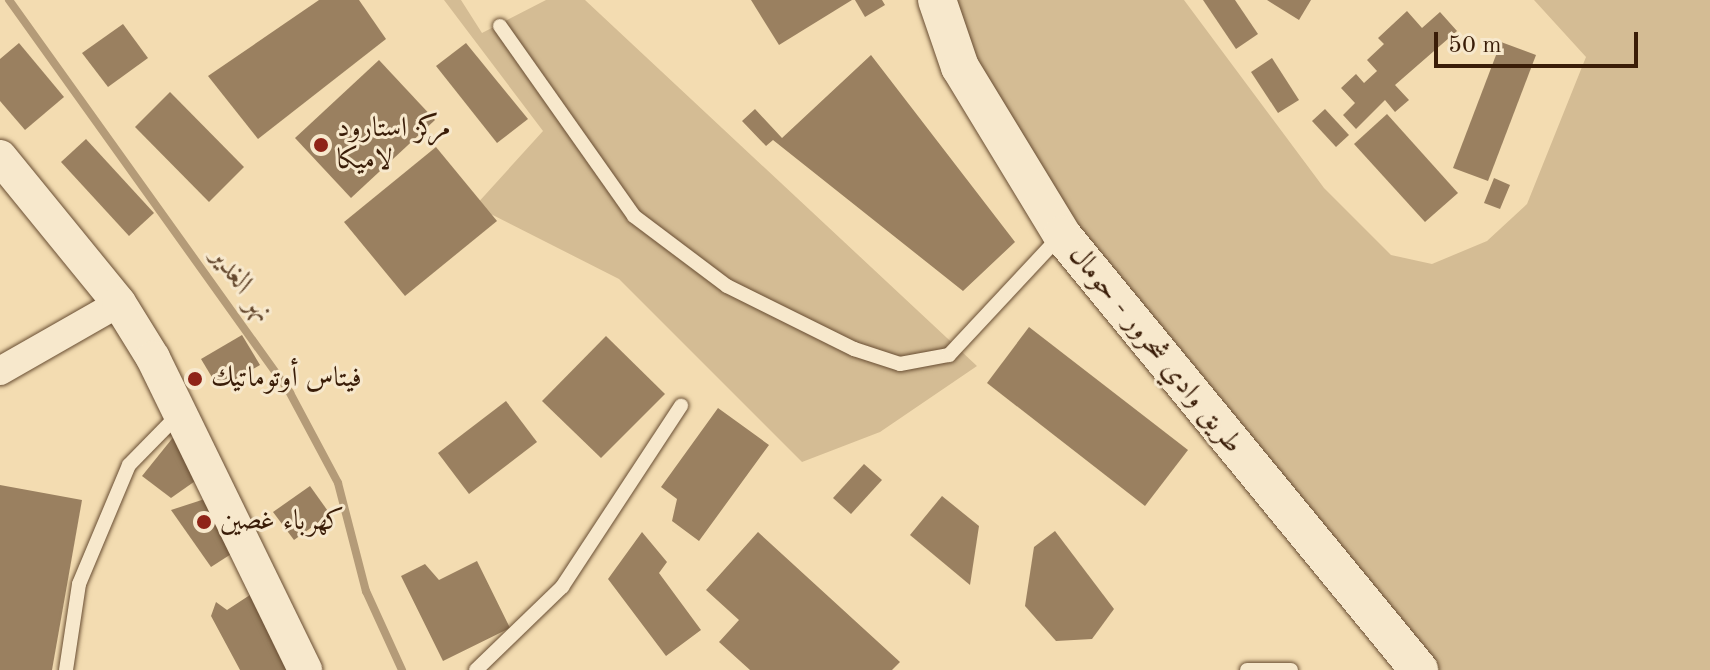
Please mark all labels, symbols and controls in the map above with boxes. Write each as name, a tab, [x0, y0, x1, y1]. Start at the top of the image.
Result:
scale bar	[1438, 16, 1642, 66]
text: 50 m	[1448, 34, 1502, 58]
place label: مركز استارود لاميكا	[337, 112, 451, 178]
marker: مركز استارود لاميكا	[312, 136, 330, 154]
street label: طريق وادي شحرور - حومال	[1061, 239, 1249, 461]
water label: نهر الغدير	[202, 240, 282, 330]
place label: فيتاس أوتوماتيك	[211, 362, 362, 396]
marker: فيتاس أوتوماتيك	[186, 370, 204, 388]
place label: كهرباء غصين	[220, 505, 344, 539]
marker: كهرباء غصين	[195, 513, 213, 531]

